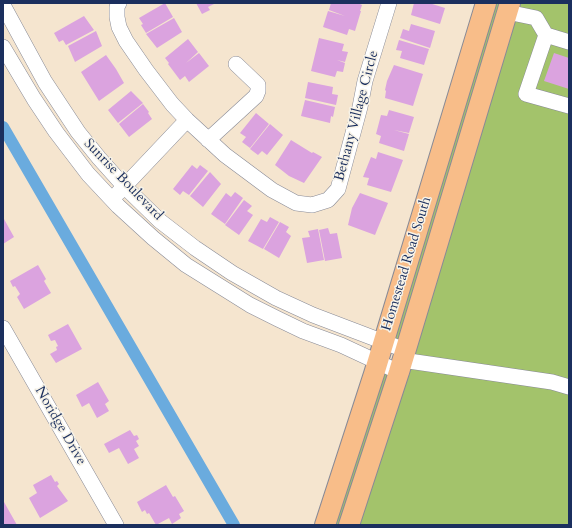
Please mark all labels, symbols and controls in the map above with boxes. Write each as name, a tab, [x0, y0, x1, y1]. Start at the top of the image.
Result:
street label: Bethany Village Circle	[331, 49, 383, 183]
street label: Sunrise Boulevard	[80, 136, 166, 224]
street label: Homestead Road South	[379, 195, 435, 333]
street label: Noridge Drive	[31, 384, 89, 468]

